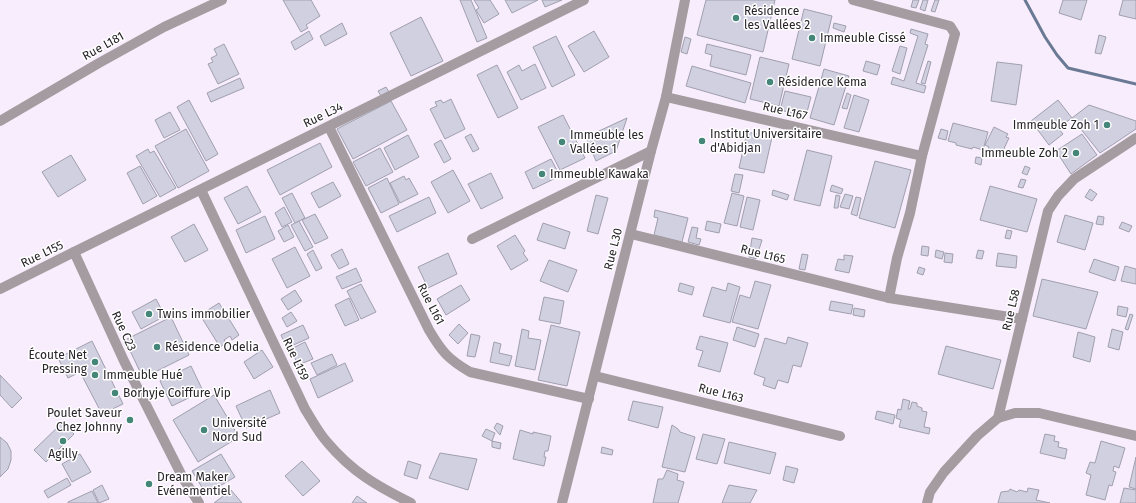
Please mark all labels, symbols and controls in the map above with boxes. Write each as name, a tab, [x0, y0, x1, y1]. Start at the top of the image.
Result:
place label: Résidence les Vallées 2	[744, 4, 810, 32]
marker: Résidence les Vallées 2	[731, 13, 741, 23]
street label: Rue L181	[80, 29, 126, 63]
place label: Immeuble Cissé	[820, 31, 906, 45]
marker: Immeuble Cissé	[807, 33, 817, 43]
place label: Résidence Kema	[778, 75, 867, 89]
marker: Résidence Kema	[765, 77, 775, 87]
street label: Rue L34	[301, 99, 346, 131]
street label: Rue L167	[761, 99, 809, 123]
place label: Immeuble Zoh 1	[1013, 118, 1099, 132]
marker: Immeuble Zoh 1	[1102, 120, 1112, 130]
place label: Institut Universitaire d'Abidjan	[710, 127, 822, 155]
place label: Immeuble les Vallées 1	[570, 128, 644, 156]
marker: Institut Universitaire d'Abidjan	[697, 136, 707, 146]
marker: Immeuble les Vallées 1	[557, 137, 567, 147]
place label: Immeuble Zoh 2	[981, 146, 1068, 160]
marker: Immeuble Zoh 2	[1071, 148, 1081, 158]
place label: Immeuble Kawaka	[550, 167, 649, 181]
marker: Immeuble Kawaka	[537, 169, 547, 179]
street label: Rue L30	[601, 226, 625, 271]
street label: Rue L155	[18, 238, 66, 270]
street label: Rue L165	[739, 242, 787, 266]
street label: Rue L161	[415, 281, 447, 327]
street label: Rue L58	[999, 287, 1023, 332]
place label: Twins immobilier	[157, 307, 251, 321]
street label: Rue C23	[109, 309, 139, 353]
marker: Twins immobilier	[144, 309, 154, 319]
street label: Rue L159	[280, 335, 312, 383]
place label: Résidence Odelia	[165, 340, 259, 354]
marker: Résidence Odelia	[152, 342, 162, 352]
place label: Écoute Net Pressing	[28, 347, 88, 376]
marker: Écoute Net Pressing	[90, 357, 100, 367]
place label: Immeuble Hué	[103, 368, 183, 382]
marker: Immeuble Hué	[90, 370, 100, 380]
street label: Rue L163	[697, 381, 745, 405]
place label: Borhyje Coiffure Vip	[123, 386, 231, 400]
marker: Borhyje Coiffure Vip	[110, 388, 120, 398]
place label: Poulet Saveur Chez Johnny	[47, 406, 122, 434]
marker: Poulet Saveur Chez Johnny	[125, 415, 135, 425]
place label: Université Nord Sud	[212, 416, 267, 444]
marker: Université Nord Sud	[199, 425, 209, 435]
marker: Agilly	[58, 436, 68, 446]
place label: Agilly	[48, 447, 78, 461]
place label: Dream Maker Evénementiel	[157, 470, 231, 498]
marker: Dream Maker Evénementiel	[144, 479, 154, 489]

